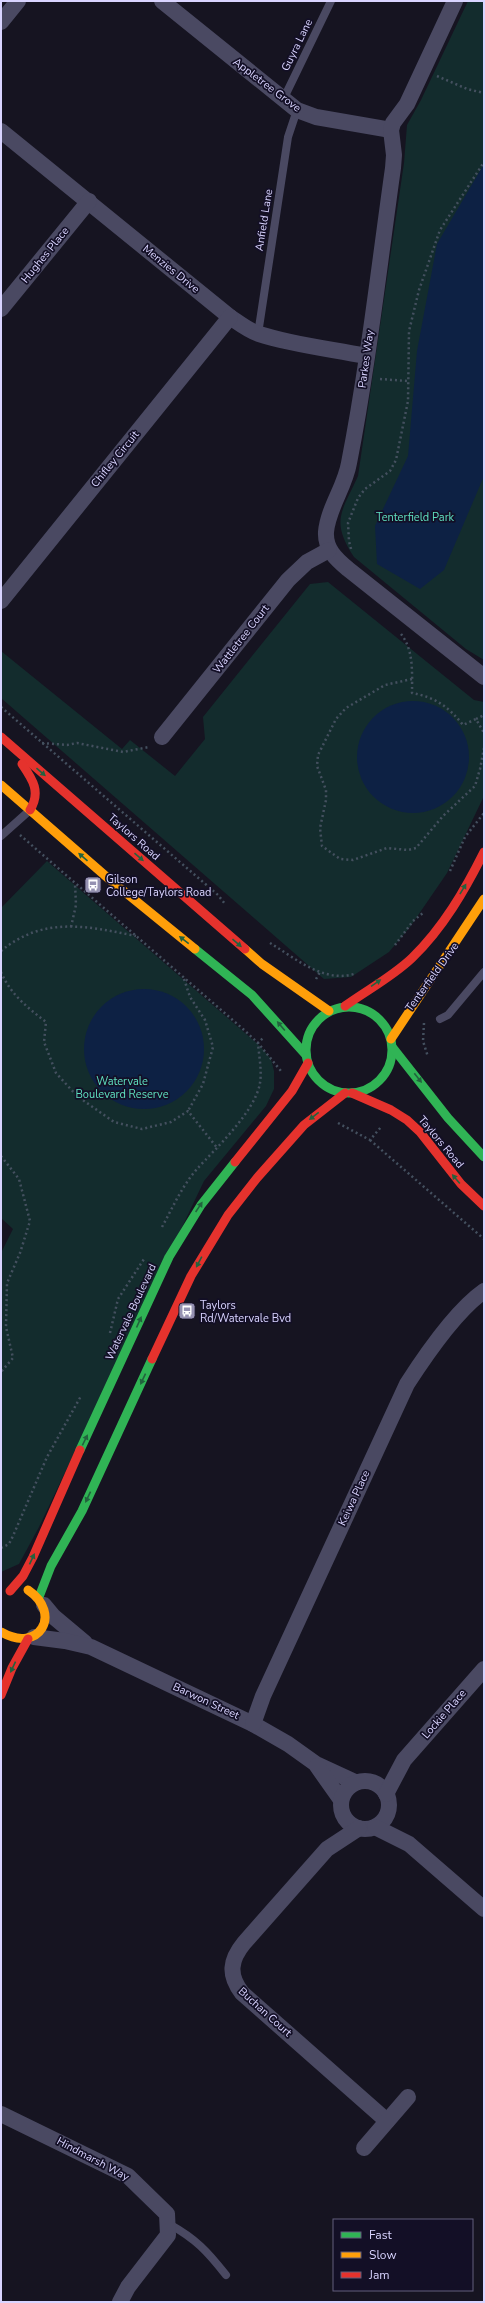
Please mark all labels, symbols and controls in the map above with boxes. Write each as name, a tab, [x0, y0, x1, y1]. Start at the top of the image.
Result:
street label: Guyra Lane	[278, 16, 316, 74]
street label: Appletree Grove	[230, 54, 304, 116]
street label: Anfield Lane	[252, 188, 276, 252]
street label: Hughes Place	[18, 224, 72, 286]
street label: Menzies Drive	[139, 241, 203, 297]
street label: Parkes Way	[354, 329, 378, 389]
street label: Chifley Circuit	[88, 427, 143, 490]
park label: Tenterfield Park	[376, 510, 455, 525]
street label: Wattletree Court	[209, 601, 273, 677]
one-way arrow	[36, 767, 46, 776]
street label: Taylors Road	[105, 810, 163, 864]
one-way arrow	[79, 853, 88, 862]
one-way arrow	[134, 853, 144, 862]
place label: Gilson College/Taylors Road	[106, 872, 211, 900]
bus stop icon: Gilson College/Taylors Road	[83, 875, 103, 895]
one-way arrow	[460, 883, 467, 895]
one-way arrow	[178, 935, 189, 944]
one-way arrow	[232, 938, 242, 947]
street label: Tenterfield Drive	[402, 939, 462, 1015]
one-way arrow	[371, 979, 382, 988]
one-way arrow	[276, 1020, 285, 1031]
one-way arrow	[414, 1072, 422, 1083]
park label: Watervale Boulevard Reserve	[75, 1074, 169, 1102]
one-way arrow	[308, 1112, 319, 1121]
street label: Taylors Road	[415, 1113, 467, 1171]
one-way arrow	[452, 1173, 461, 1184]
one-way arrow	[195, 1202, 203, 1212]
one-way arrow	[196, 1256, 202, 1267]
street label: Watervale Boulevard	[102, 1261, 160, 1363]
place label: Taylors Rd/Watervale Bvd	[200, 1298, 291, 1326]
bus stop icon: Taylors Rd/Watervale Bvd	[177, 1301, 197, 1321]
one-way arrow	[136, 1316, 142, 1328]
one-way arrow	[140, 1373, 146, 1385]
one-way arrow	[82, 1435, 88, 1446]
street label: Keiwa Place	[335, 1468, 374, 1528]
one-way arrow	[85, 1491, 91, 1503]
one-way arrow	[29, 1553, 35, 1565]
one-way arrow	[10, 1661, 16, 1672]
street label: Barwon Street	[170, 1679, 242, 1723]
street label: Lockie Place	[418, 1686, 470, 1742]
street label: Buchan Court	[235, 1984, 295, 2040]
street label: Hindmarsh Way	[54, 2134, 132, 2185]
legend	[333, 2219, 473, 2291]
text: Fast	[369, 2227, 392, 2243]
text: Slow	[369, 2247, 397, 2263]
text: Jam	[368, 2267, 390, 2283]

